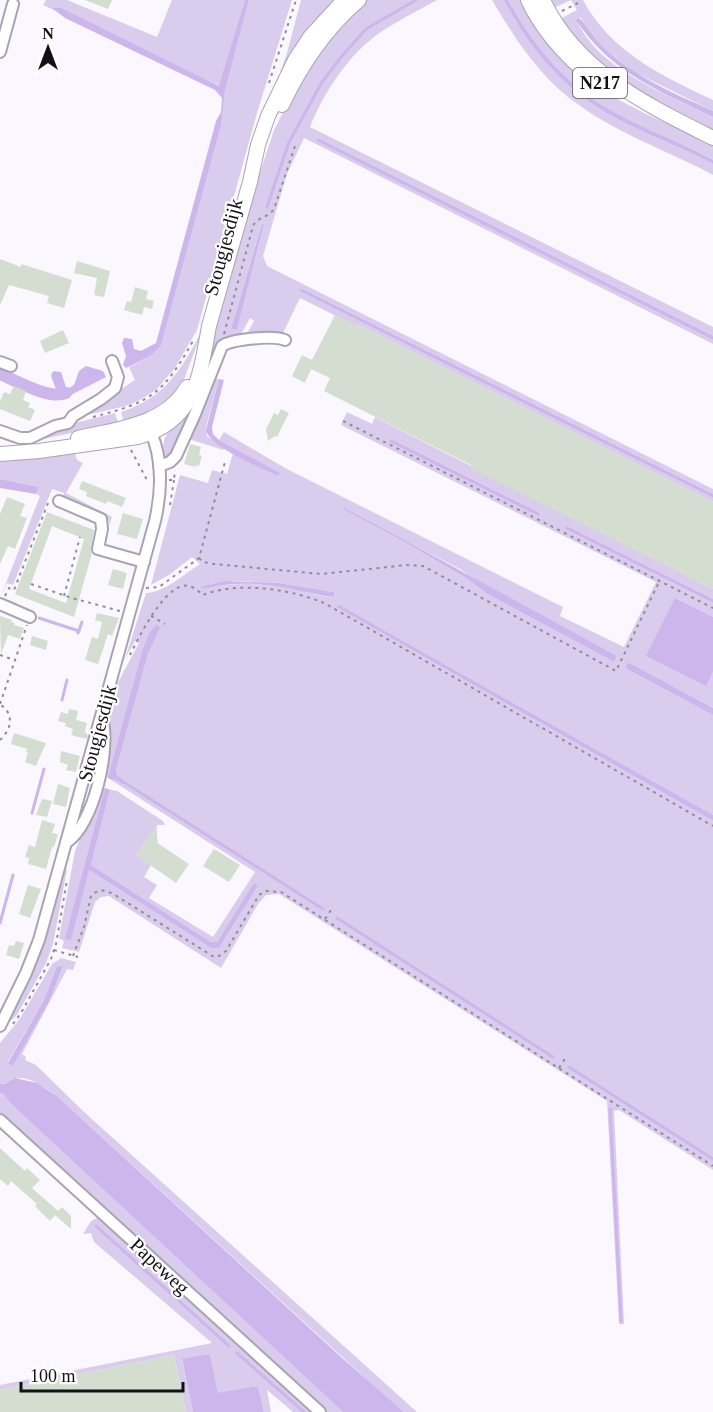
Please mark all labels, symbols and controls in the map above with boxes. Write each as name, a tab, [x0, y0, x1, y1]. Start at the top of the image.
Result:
north arrow	[18, 18, 78, 78]
text: N	[42, 25, 54, 42]
road number: N217	[573, 68, 627, 98]
street label: Stougjesdijk	[199, 196, 248, 298]
street label: Stougjesdijk	[73, 682, 122, 784]
street label: Papeweg	[125, 1233, 194, 1299]
scale bar	[21, 1355, 183, 1393]
text: 100 m	[30, 1366, 76, 1386]

